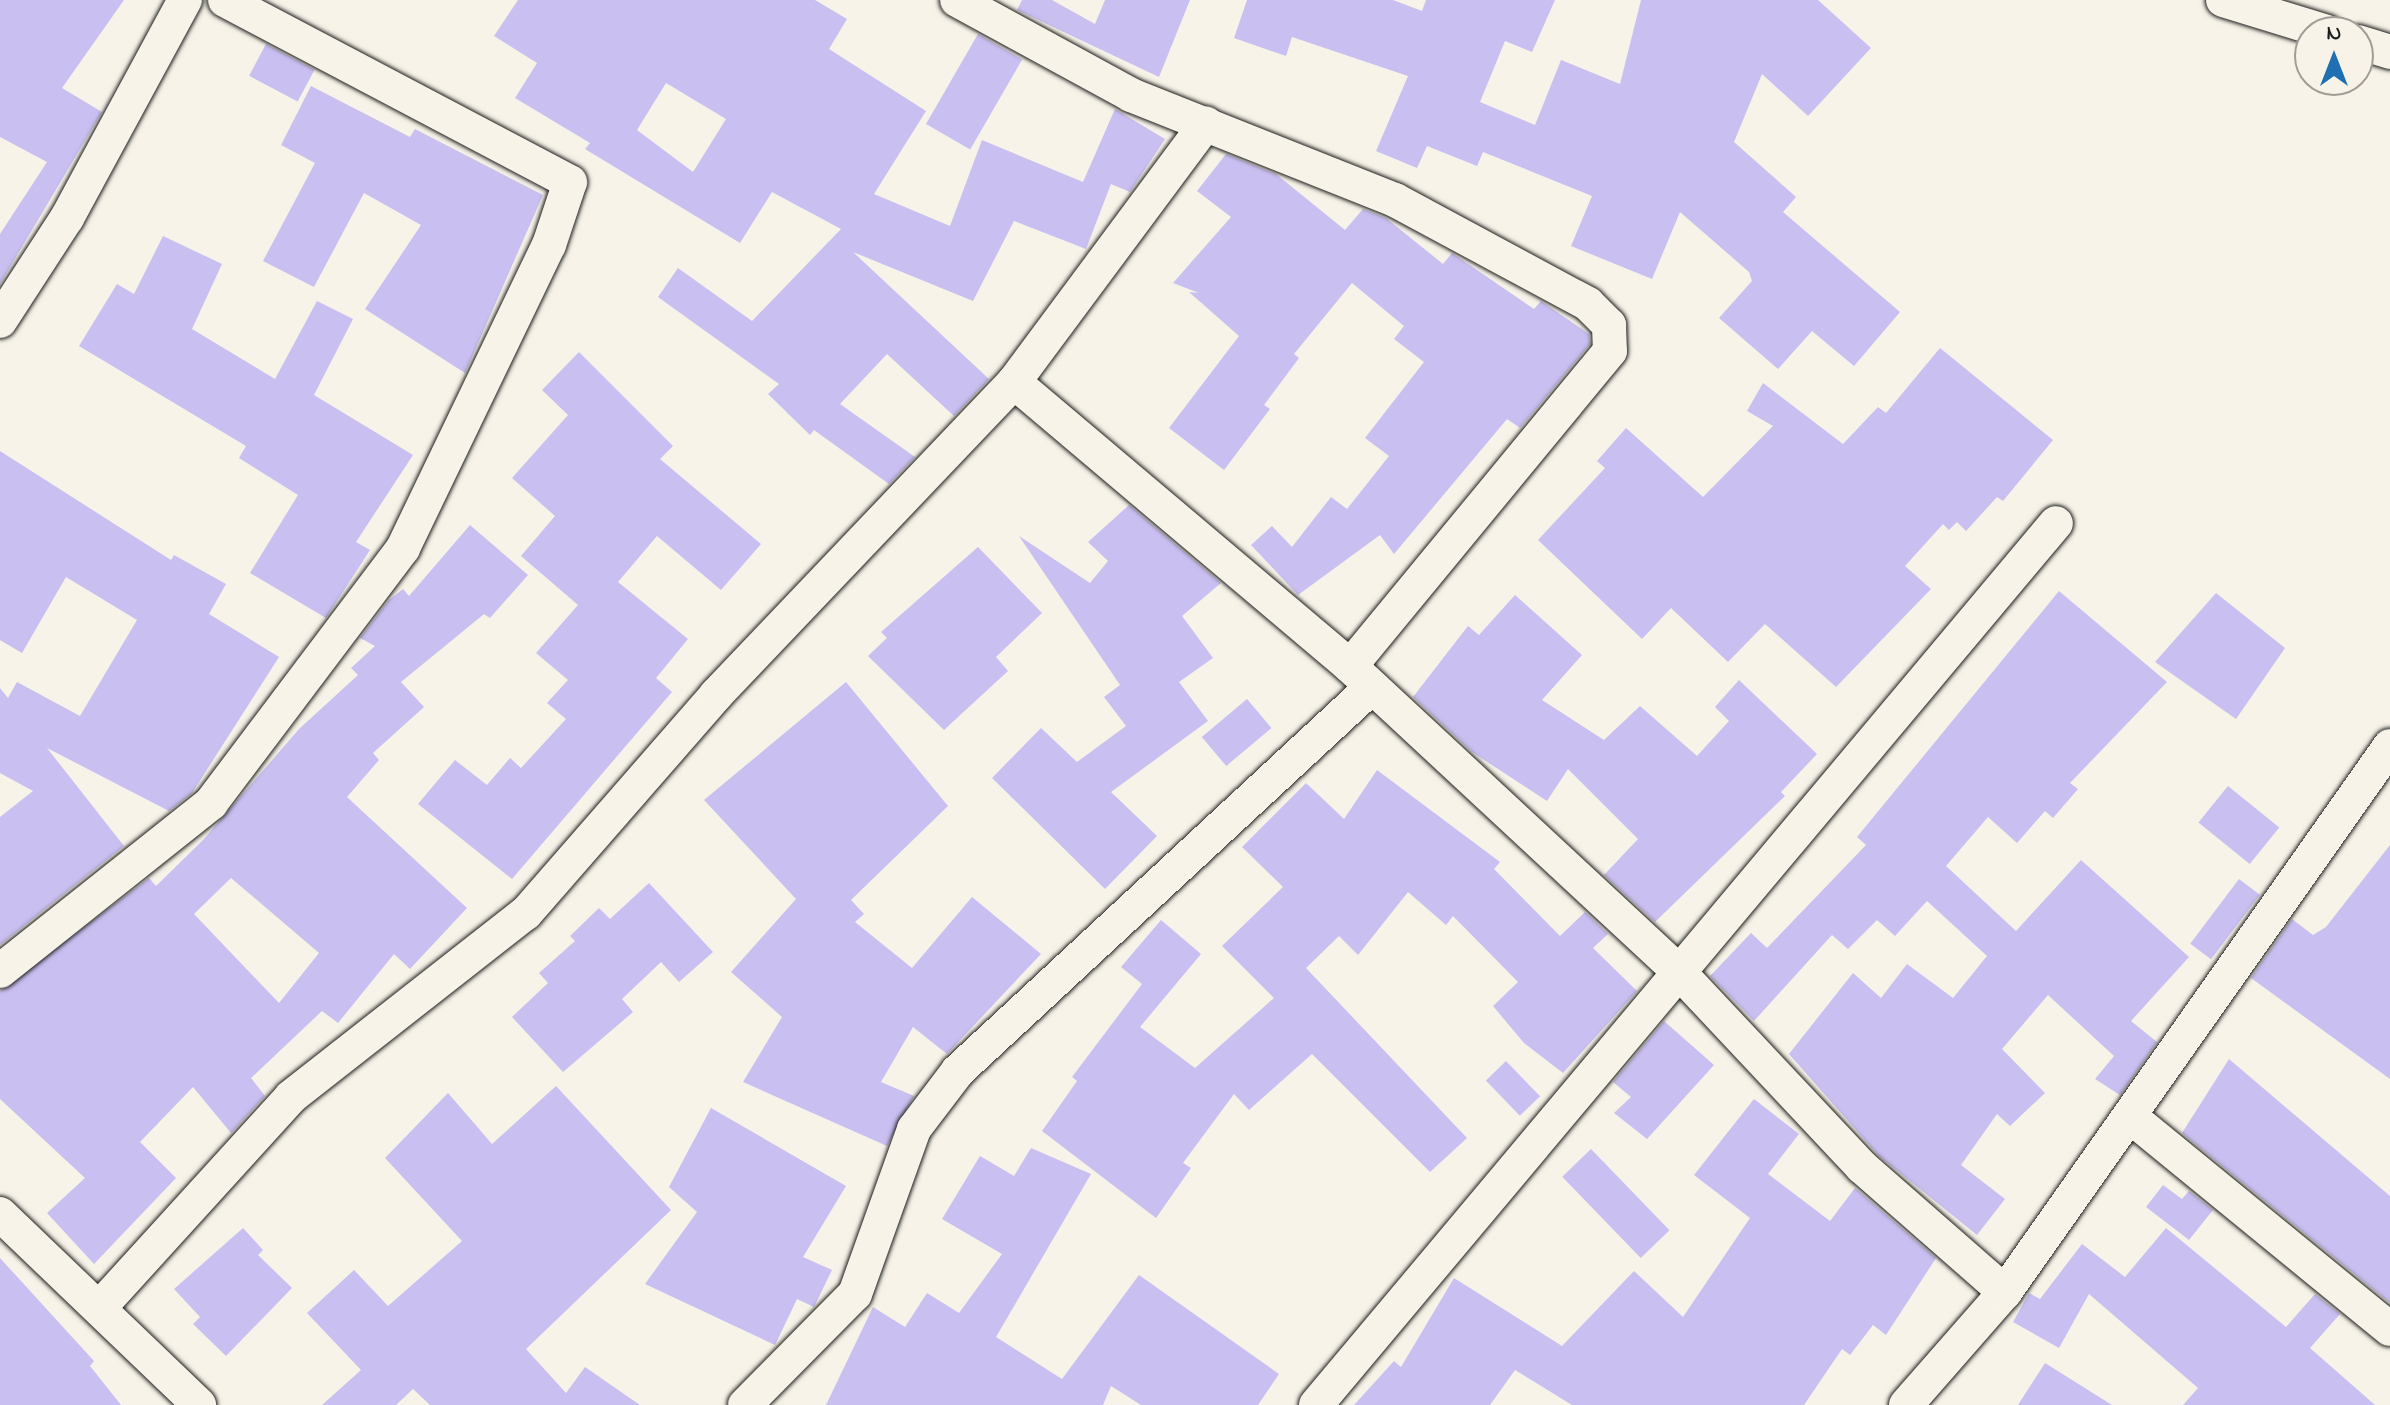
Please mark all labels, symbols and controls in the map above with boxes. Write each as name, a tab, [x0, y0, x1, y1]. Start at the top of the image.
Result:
north arrow	[2294, 16, 2374, 96]
text: N	[2327, 18, 2341, 50]

